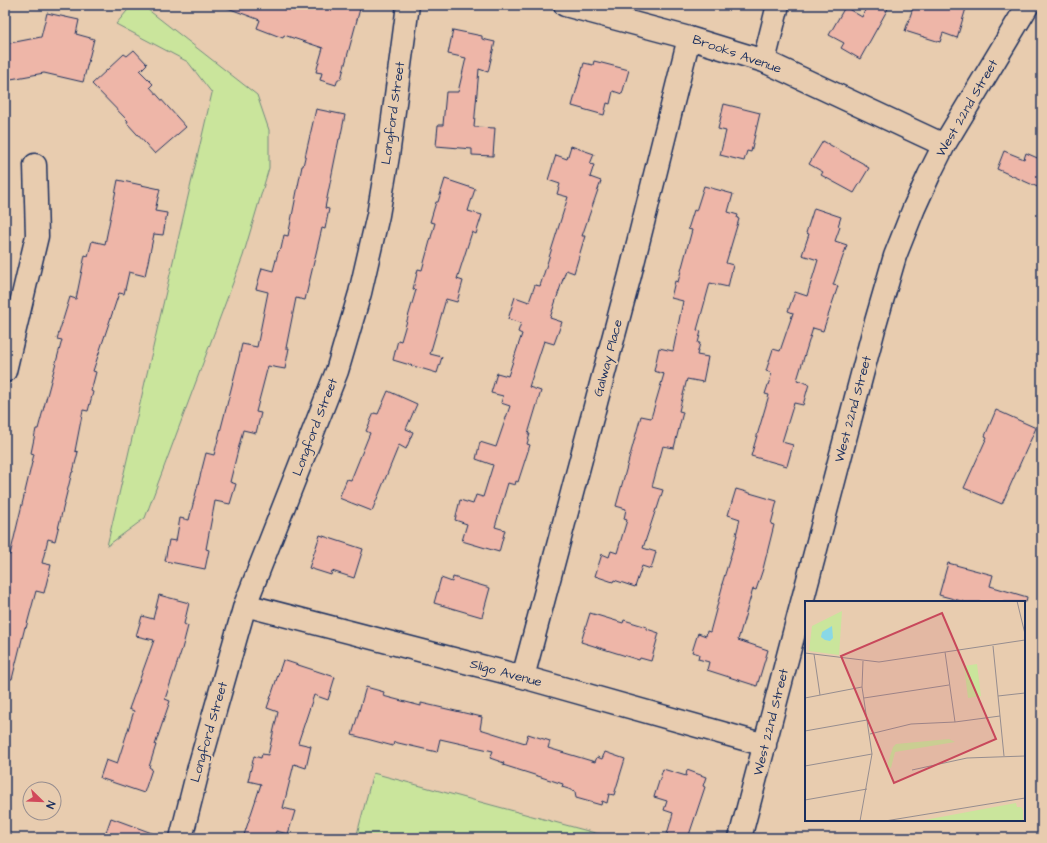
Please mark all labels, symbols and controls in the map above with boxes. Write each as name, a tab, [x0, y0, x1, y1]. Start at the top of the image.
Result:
street label: Brooks Avenue	[690, 30, 784, 78]
street label: West 22nd Street	[932, 55, 1003, 160]
street label: Longford Street	[377, 60, 410, 166]
street label: Galway Place	[589, 317, 628, 399]
street label: West 22nd Street	[830, 353, 876, 464]
street label: Longford Street	[288, 375, 343, 479]
inset map	[805, 601, 1025, 821]
street label: Sligo Avenue	[468, 655, 544, 692]
street label: West 22nd Street	[749, 666, 793, 777]
street label: Longford Street	[186, 679, 233, 785]
north arrow	[22, 781, 62, 821]
text: N	[42, 799, 59, 811]

